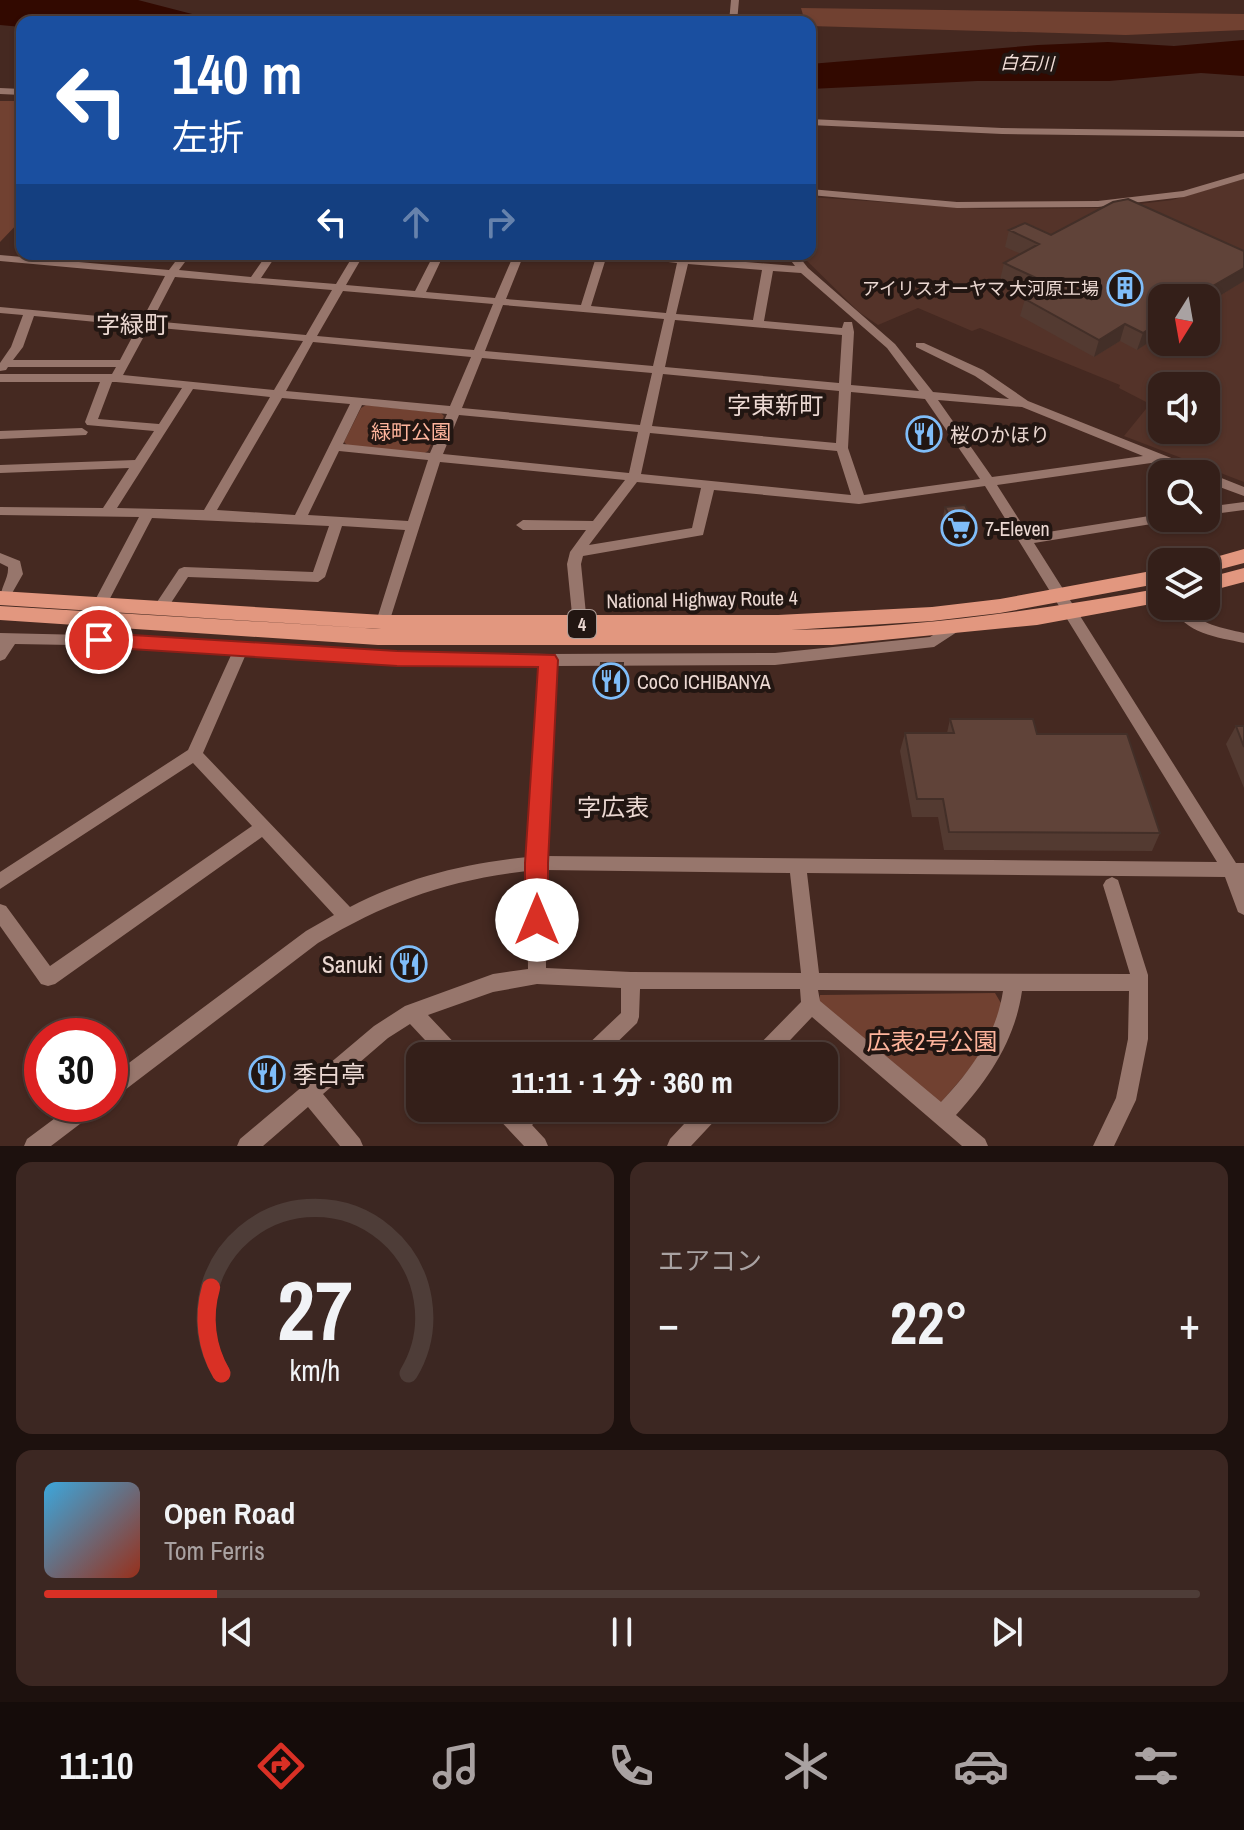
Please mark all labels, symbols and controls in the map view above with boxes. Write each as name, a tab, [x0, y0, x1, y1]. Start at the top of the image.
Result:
text: 140 m	[172, 36, 302, 111]
icon: left	[40, 48, 144, 152]
water label: 白石川	[1000, 50, 1056, 76]
text: 左折	[172, 113, 244, 161]
icon: left	[310, 200, 354, 244]
icon: ahead	[394, 200, 438, 244]
icon: right	[478, 200, 522, 244]
building icon: アイリスオーヤマ 大河原工場	[1106, 269, 1144, 307]
place label: アイリスオーヤマ 大河原工場	[862, 276, 1099, 301]
north arrow	[1148, 284, 1220, 356]
map controls	[1148, 284, 1220, 620]
district label: 字緑町	[96, 308, 168, 340]
button: sound	[1148, 372, 1220, 444]
district label: 字東新町	[727, 389, 823, 421]
restaurant icon: 桜のかほり	[905, 415, 943, 453]
park label: 緑町公園	[371, 418, 451, 445]
place label: 桜のかほり	[950, 421, 1050, 448]
button: search	[1148, 460, 1220, 532]
supermarket icon: 7-Eleven	[940, 509, 978, 547]
place label: 7-Eleven	[985, 515, 1050, 542]
button: layers	[1148, 548, 1220, 620]
street label: National Highway Route 4	[606, 584, 798, 614]
pin	[65, 606, 133, 674]
road number: 4	[568, 610, 596, 638]
icon: arrive	[77, 618, 121, 662]
restaurant icon: CoCo ICHIBANYA	[592, 662, 630, 700]
place label: CoCo ICHIBANYA	[637, 668, 771, 695]
district label: 字広表	[577, 791, 649, 823]
position arrow	[495, 878, 579, 962]
restaurant icon: Sanuki	[390, 945, 428, 983]
place label: Sanuki	[322, 948, 383, 980]
speed limit sign: 30	[24, 1018, 128, 1122]
park label: 広表2号公園	[867, 1025, 997, 1057]
restaurant icon: 季白亭	[248, 1055, 286, 1093]
place label: 季白亭	[293, 1058, 365, 1090]
text: 11:11 · 1 分 · 360 m	[511, 1062, 733, 1102]
text: エアコン	[658, 1243, 762, 1278]
text: 27	[277, 1254, 353, 1366]
text: 22°	[890, 1282, 968, 1363]
text: −	[658, 1293, 679, 1353]
text: +	[1179, 1293, 1200, 1353]
text: km/h	[290, 1351, 340, 1390]
text: Open Road	[164, 1493, 295, 1533]
text: Tom Ferris	[164, 1533, 265, 1568]
icon: previous	[215, 1610, 259, 1654]
icon: pause	[600, 1610, 644, 1654]
icon: next	[985, 1610, 1029, 1654]
icon: directions	[253, 1738, 309, 1794]
icon: music	[428, 1738, 484, 1794]
icon: phone	[603, 1738, 659, 1794]
icon: climate	[778, 1738, 834, 1794]
icon: car	[953, 1738, 1009, 1794]
icon: filters	[1128, 1738, 1184, 1794]
text: 11:10	[60, 1742, 133, 1790]

